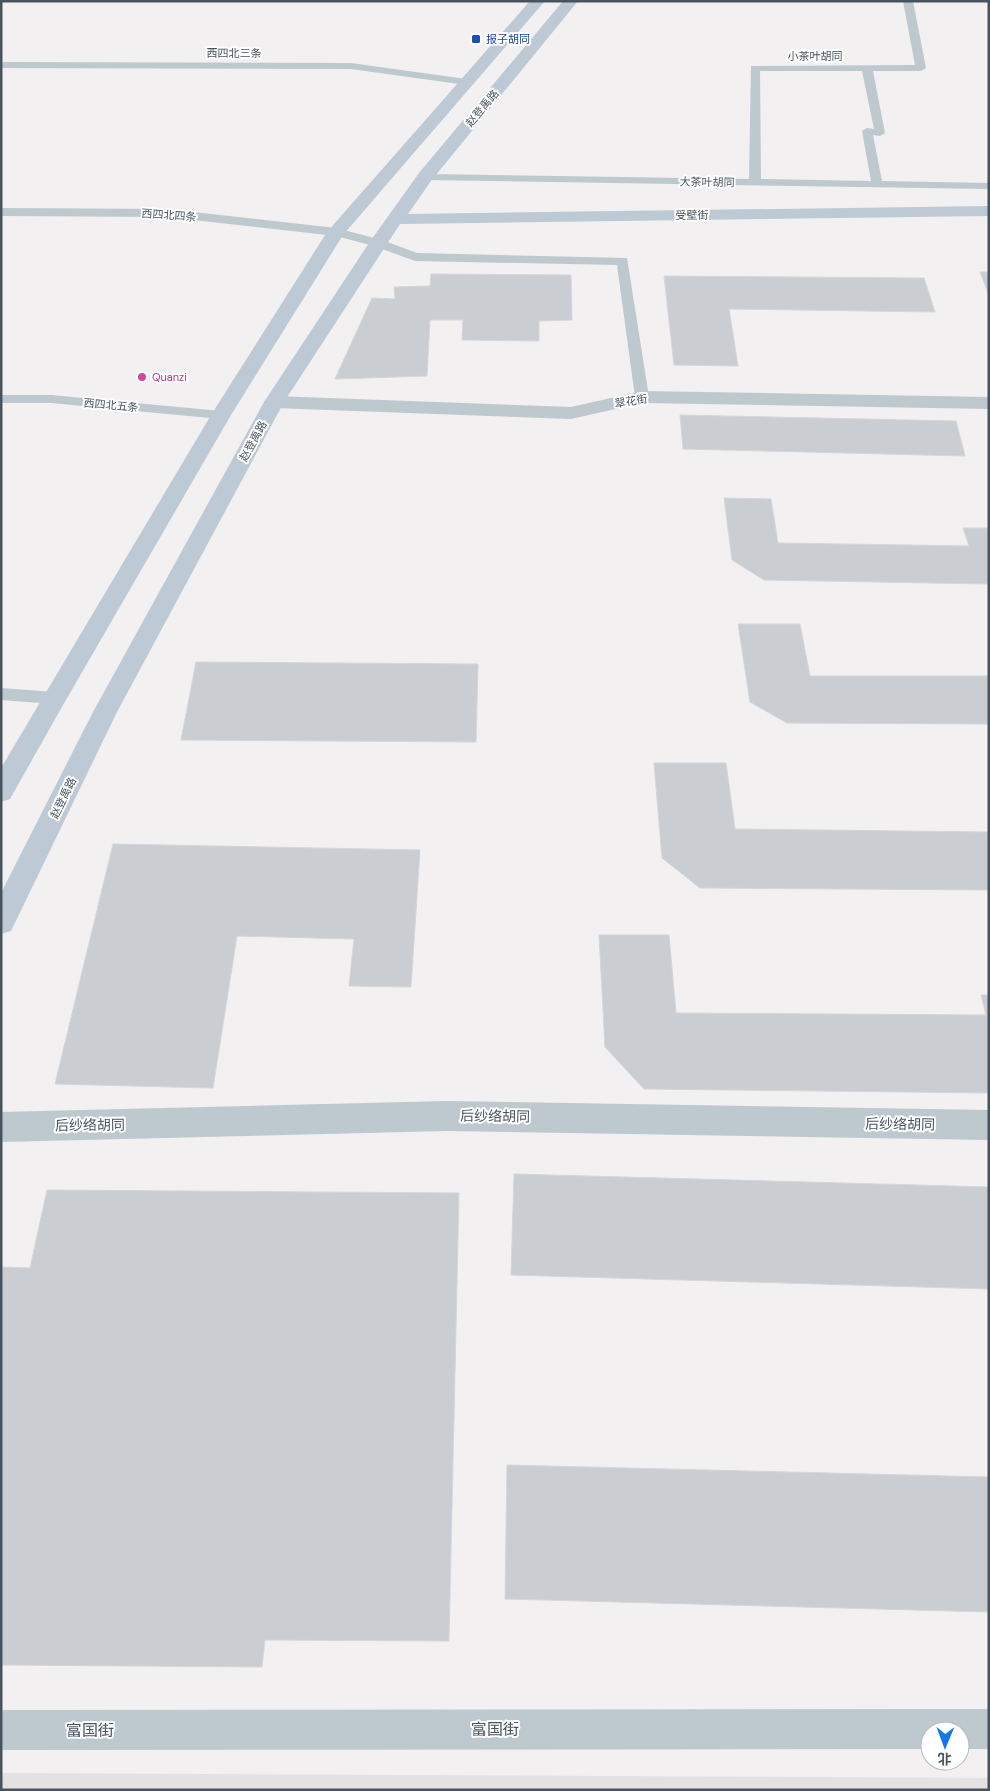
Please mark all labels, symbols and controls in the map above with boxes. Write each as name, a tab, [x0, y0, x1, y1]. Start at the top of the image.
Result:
place label: 报子胡同	[486, 32, 530, 46]
marker: 报子胡同	[470, 33, 482, 45]
street label: 西四北三条	[207, 46, 262, 60]
street label: 小茶叶胡同	[788, 49, 843, 63]
street label: 赵登禹路	[462, 87, 502, 129]
street label: 大茶叶胡同	[679, 175, 735, 189]
street label: 西四北四条	[141, 206, 197, 224]
street label: 受壁街	[675, 208, 709, 222]
place label: Quanzi	[152, 370, 187, 384]
marker: Quanzi	[136, 371, 148, 383]
street label: 翠花街	[614, 392, 648, 410]
street label: 西四北五条	[83, 396, 139, 414]
street label: 赵登禹路	[236, 418, 270, 464]
street label: 赵登禹路	[47, 775, 79, 821]
street label: 后纱络胡同	[460, 1106, 530, 1126]
street label: 后纱络胡同	[865, 1114, 935, 1134]
street label: 后纱络胡同	[55, 1115, 125, 1135]
street label: 富国街	[471, 1719, 519, 1740]
street label: 富国街	[66, 1720, 114, 1741]
north arrow	[920, 1721, 970, 1771]
text: 北	[938, 1750, 952, 1768]

